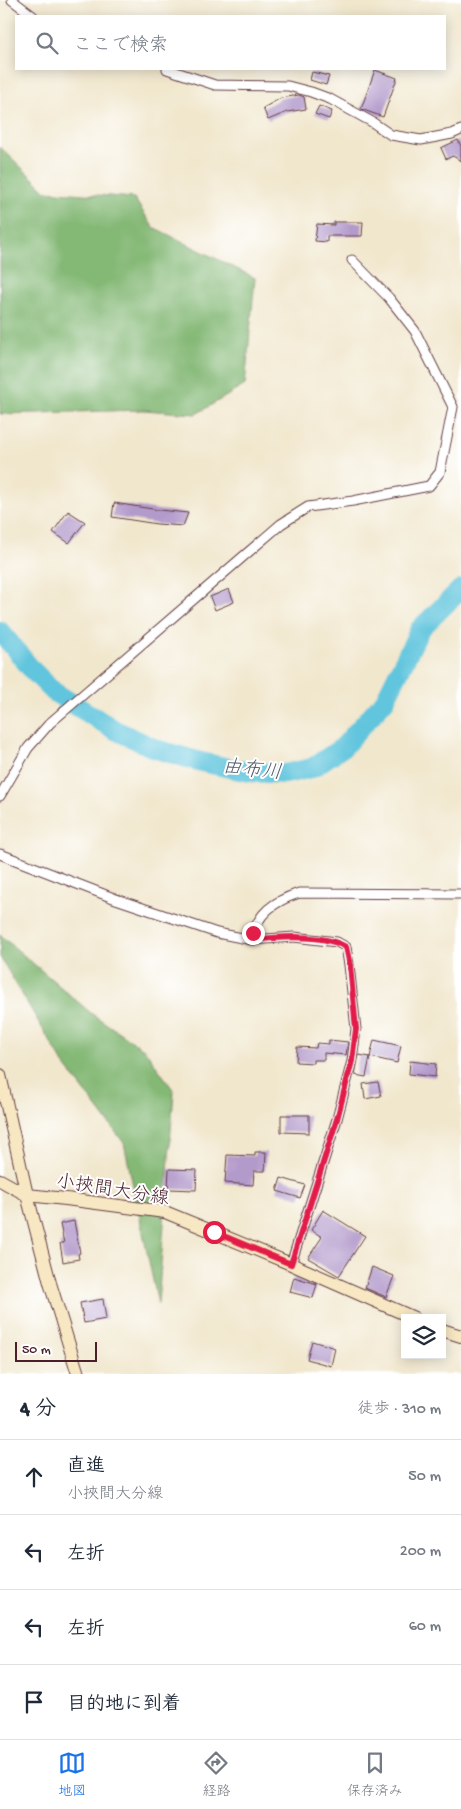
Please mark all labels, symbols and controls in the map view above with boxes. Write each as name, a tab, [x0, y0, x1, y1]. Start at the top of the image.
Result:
search box	[15, 15, 446, 70]
icon: search	[33, 29, 61, 57]
text: ここで検索	[73, 35, 168, 58]
water label: 由布川	[221, 755, 283, 786]
route end	[242, 922, 265, 945]
street label: 小挾間大分線	[54, 1170, 171, 1212]
route start	[203, 1221, 226, 1244]
map controls	[401, 1314, 446, 1359]
button: layers	[401, 1314, 446, 1359]
scale bar	[15, 1339, 98, 1362]
text: 50 m	[22, 1342, 51, 1359]
text: 4 分	[20, 1398, 56, 1423]
text: 徒歩 · 310 m	[357, 1401, 441, 1420]
text: 直進	[67, 1456, 105, 1479]
icon: ahead	[20, 1463, 48, 1491]
text: 50 m	[408, 1468, 441, 1487]
text: 小挾間大分線	[67, 1486, 163, 1505]
icon: left	[20, 1538, 48, 1566]
text: 200 m	[400, 1543, 441, 1562]
text: 左折	[67, 1544, 105, 1567]
icon: left	[20, 1613, 48, 1641]
text: 60 m	[409, 1618, 441, 1637]
text: 左折	[67, 1619, 105, 1642]
icon: arrive	[20, 1688, 48, 1716]
text: 目的地に到着	[67, 1694, 181, 1717]
tab: 地図	[58, 1749, 86, 1801]
tab: 経路	[202, 1749, 230, 1801]
tab: 保存済み	[347, 1749, 403, 1801]

